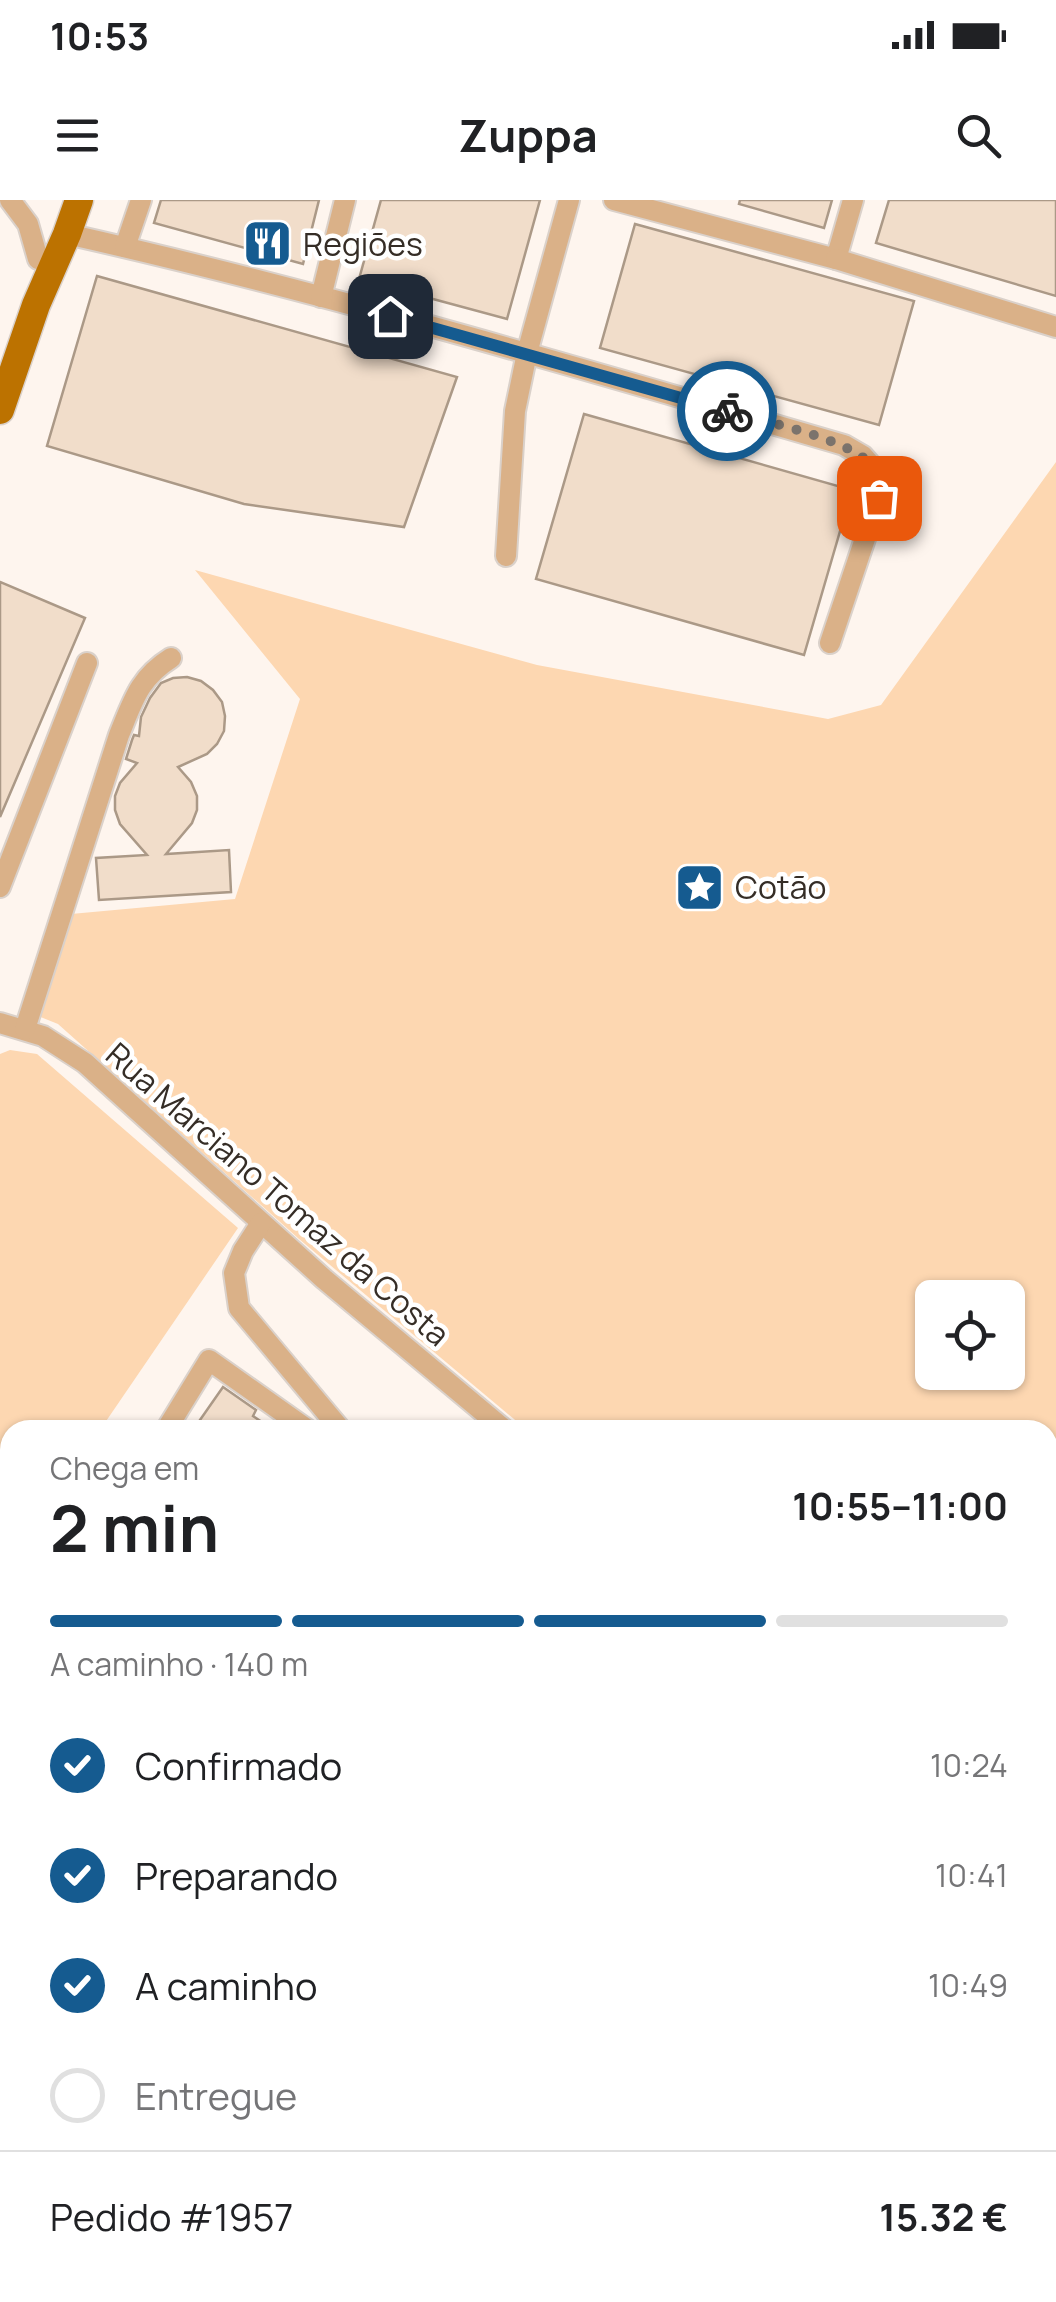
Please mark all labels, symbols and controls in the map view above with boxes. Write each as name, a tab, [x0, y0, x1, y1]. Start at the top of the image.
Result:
text: 10:53	[50, 9, 149, 61]
text: Zuppa	[458, 104, 598, 166]
icon: menu	[50, 108, 105, 163]
icon: search	[951, 108, 1006, 163]
restaurant icon: Regiões	[242, 218, 294, 270]
place label: Regiões	[303, 222, 423, 266]
pin	[348, 274, 433, 359]
icon: home	[363, 289, 418, 344]
courier	[677, 361, 777, 461]
icon: bike	[700, 384, 755, 439]
pin	[837, 456, 922, 541]
icon: bag	[852, 471, 907, 526]
place icon: Cotão	[674, 861, 726, 913]
place label: Cotão	[735, 865, 826, 909]
street label: Rua Marciano Tomaz da Costa	[97, 1032, 459, 1356]
map controls	[915, 1280, 1025, 1390]
button: locate	[915, 1280, 1025, 1390]
text: Chega em	[50, 1446, 199, 1490]
text: 10:55–11:00	[792, 1479, 1008, 1531]
text: 2 min	[50, 1483, 219, 1572]
text: A caminho · 140 m	[50, 1642, 308, 1686]
icon: check	[50, 1738, 105, 1793]
text: Confirmado	[135, 1739, 342, 1791]
text: 10:24	[930, 1743, 1008, 1787]
icon: check	[50, 1848, 105, 1903]
text: Preparando	[135, 1849, 338, 1901]
text: 10:41	[935, 1853, 1008, 1897]
icon: check	[50, 1958, 105, 2013]
text: A caminho	[135, 1959, 317, 2011]
text: 10:49	[928, 1963, 1008, 2007]
text: Entregue	[135, 2069, 297, 2121]
text: Pedido #1957	[50, 2190, 293, 2242]
text: 15.32 €	[879, 2190, 1008, 2242]

